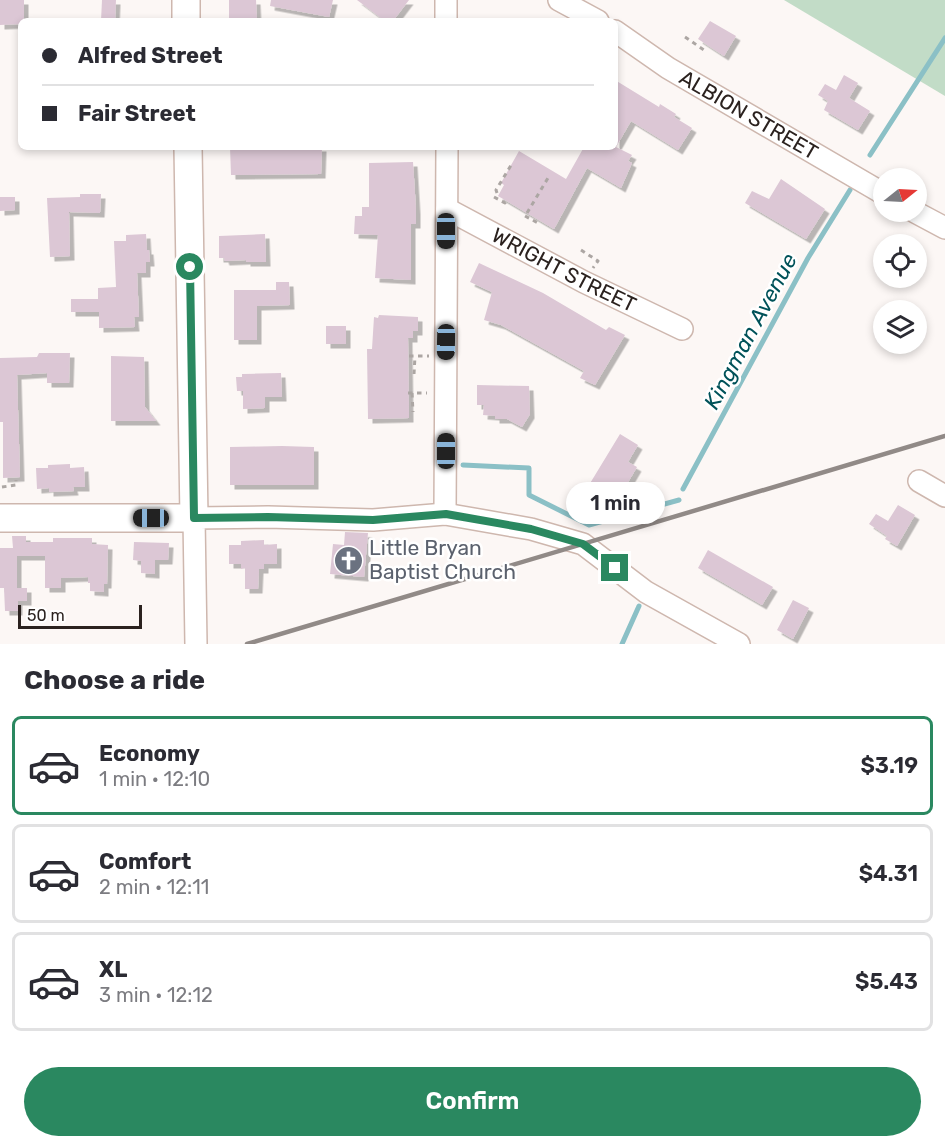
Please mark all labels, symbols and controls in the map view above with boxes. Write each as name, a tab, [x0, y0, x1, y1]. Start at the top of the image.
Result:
text: Alfred Street	[78, 42, 222, 69]
street label: ALBION STREET	[675, 64, 823, 165]
text: Fair Street	[78, 100, 196, 127]
north arrow	[873, 168, 927, 222]
map controls	[873, 168, 927, 354]
car	[437, 213, 455, 249]
street label: WRIGHT STREET	[488, 222, 640, 317]
button: locate	[873, 234, 927, 288]
water label: Kingman Avenue	[698, 249, 803, 414]
route start	[176, 253, 203, 280]
button: layers	[873, 300, 927, 354]
car	[437, 324, 455, 360]
car	[437, 433, 455, 469]
callout: 1 min	[566, 481, 664, 523]
text: 1 min	[590, 491, 641, 515]
car	[133, 509, 169, 527]
place label: Little Bryan Baptist Church	[369, 535, 516, 584]
church icon: Little Bryan Baptist Church	[332, 544, 364, 576]
route end	[601, 554, 628, 581]
scale bar	[18, 602, 142, 630]
text: 50 m	[27, 606, 65, 625]
text: Choose a ride	[24, 664, 205, 696]
icon: car	[27, 739, 81, 793]
text: Economy	[99, 740, 200, 767]
text: $3.19	[860, 752, 918, 779]
text: 1 min · 12:10	[99, 767, 210, 791]
icon: car	[27, 847, 81, 901]
text: Comfort	[99, 848, 191, 875]
text: $4.31	[859, 860, 918, 887]
text: 2 min · 12:11	[99, 875, 209, 899]
icon: car	[27, 955, 81, 1009]
text: XL	[99, 956, 127, 983]
text: $5.43	[855, 968, 918, 995]
text: 3 min · 12:12	[99, 983, 213, 1007]
button: Confirm	[24, 1067, 921, 1136]

